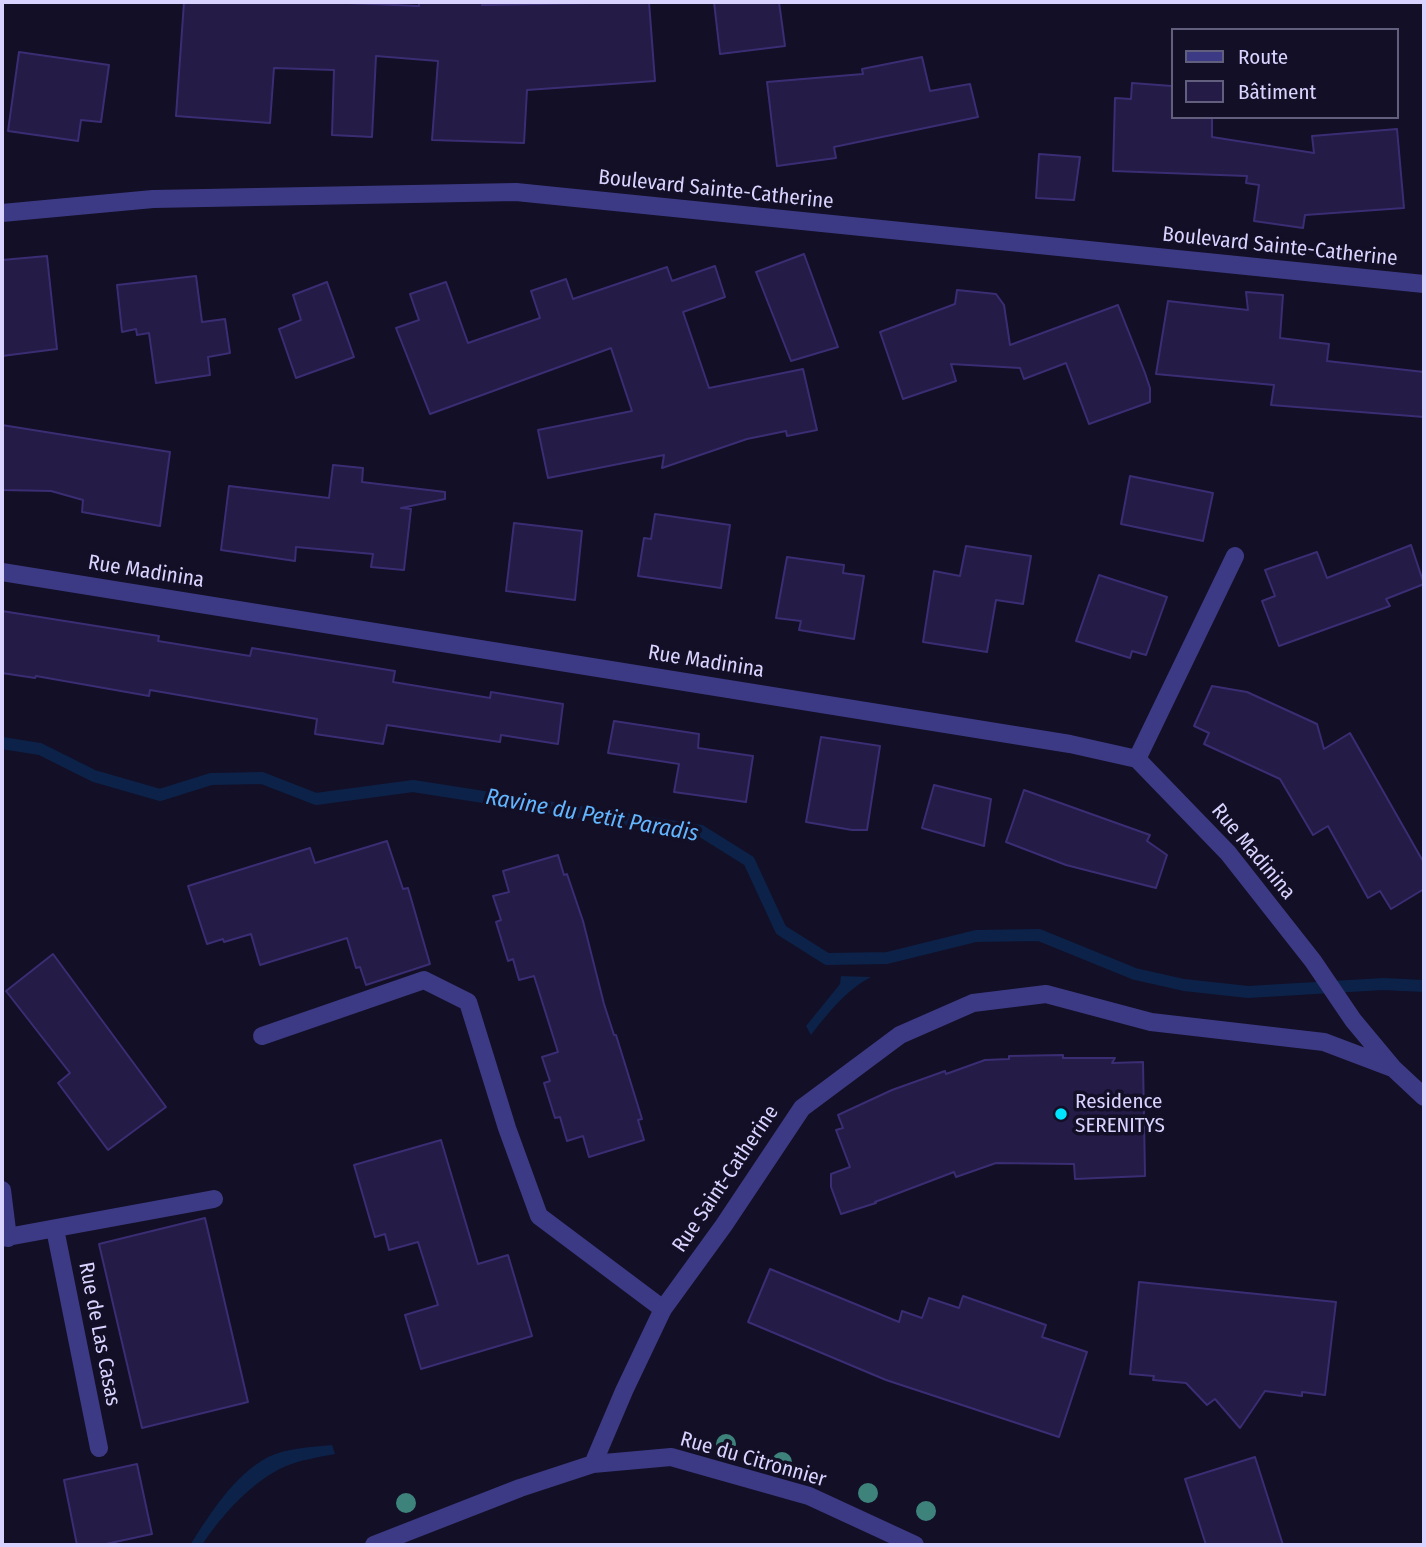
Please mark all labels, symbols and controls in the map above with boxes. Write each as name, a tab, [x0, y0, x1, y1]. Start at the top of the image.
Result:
legend	[1170, 28, 1398, 119]
text: Route	[1238, 44, 1288, 70]
text: Bâtiment	[1238, 79, 1316, 105]
street label: Boulevard Sainte-Catherine	[597, 165, 835, 215]
street label: Boulevard Sainte-Catherine	[1161, 222, 1399, 272]
street label: Rue Madinina	[86, 550, 206, 594]
street label: Rue Madinina	[646, 640, 766, 684]
water label: Ravine du Petit Paradis	[483, 784, 701, 848]
street label: Rue Madinina	[1206, 799, 1300, 905]
place label: Residence SERENITYS	[1075, 1089, 1165, 1139]
street label: Rue Saint-Catherine	[668, 1101, 784, 1257]
marker: Residence SERENITYS	[1053, 1106, 1069, 1122]
street label: Rue de Las Casas	[73, 1260, 125, 1408]
street label: Rue du Citronnier	[677, 1427, 829, 1493]

